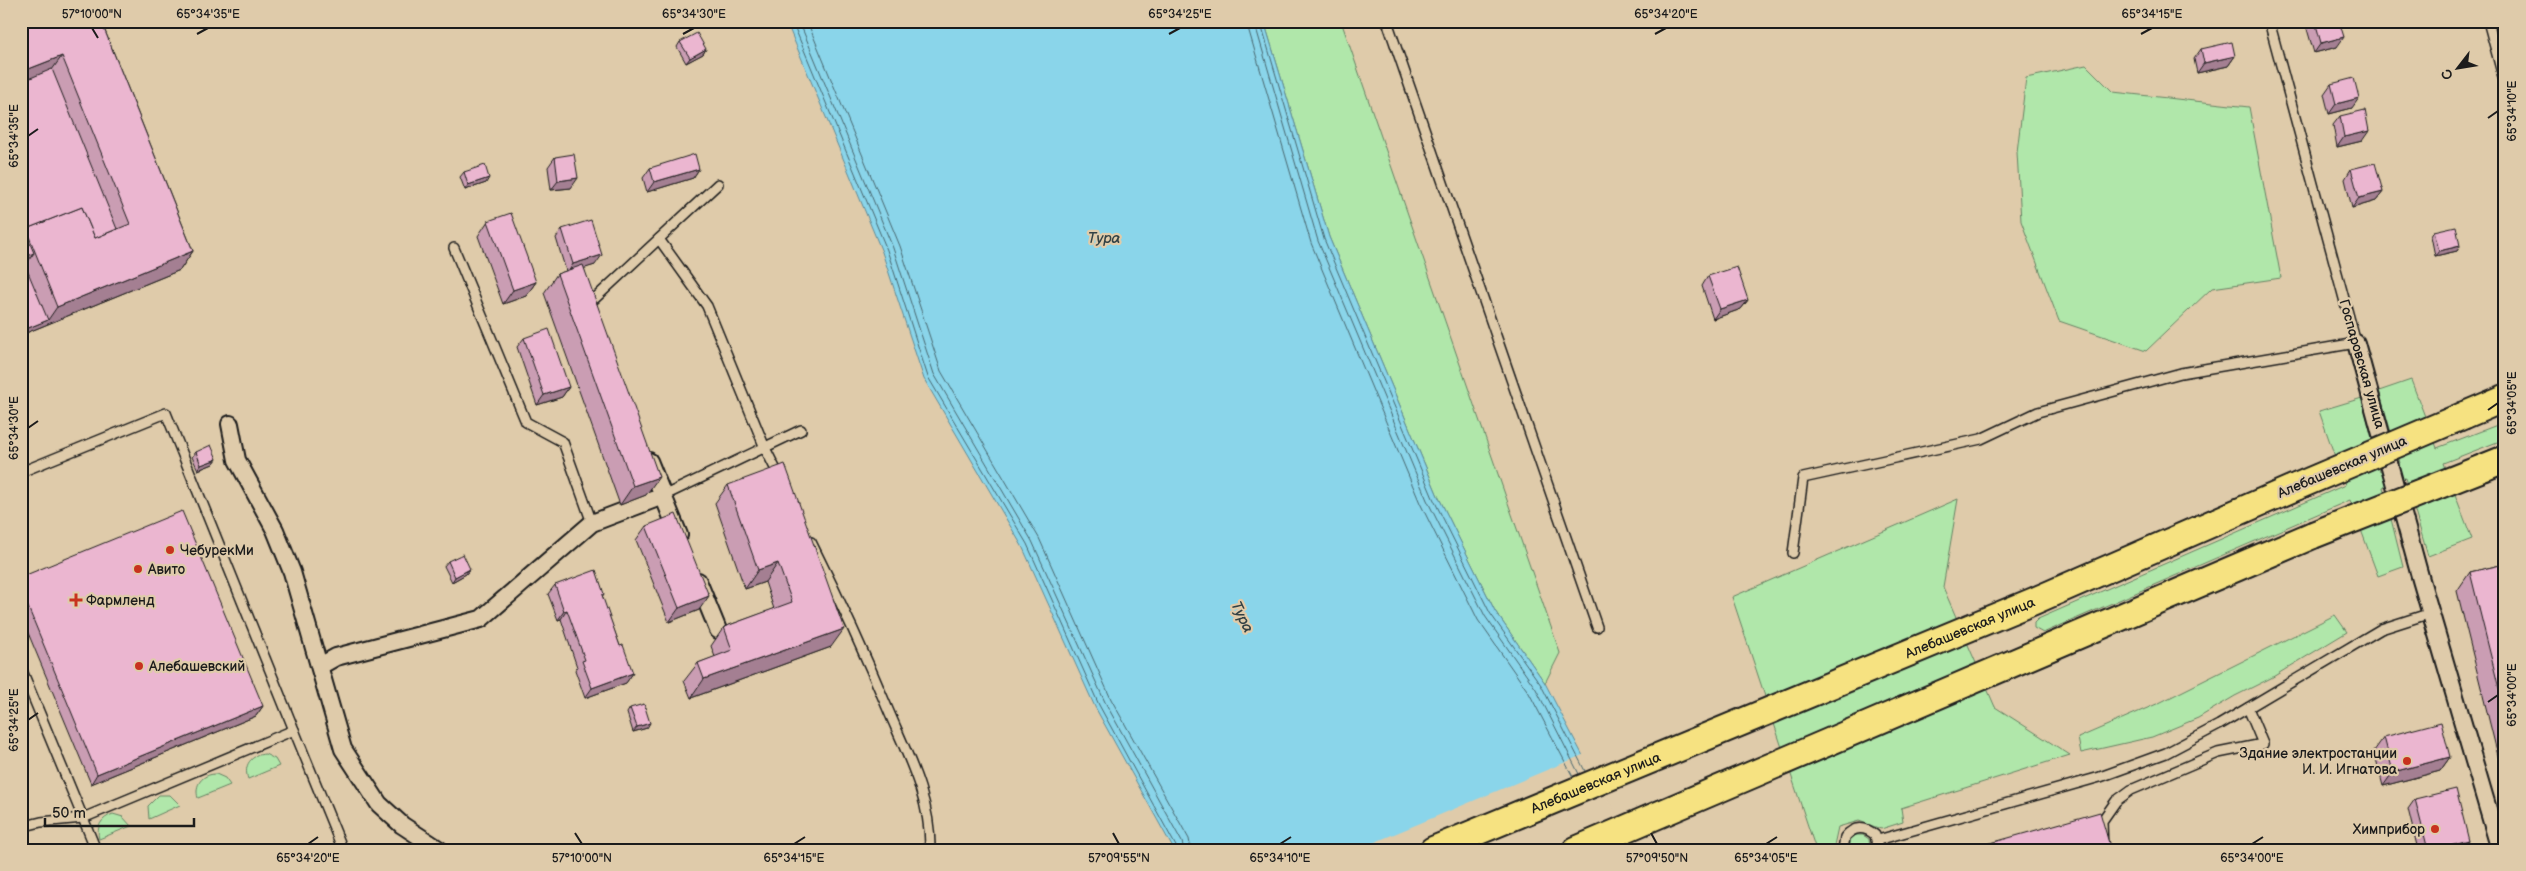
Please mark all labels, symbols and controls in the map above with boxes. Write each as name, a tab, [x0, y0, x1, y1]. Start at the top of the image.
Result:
text: 57°10'00"N	[62, 7, 122, 22]
text: 65°34'35"E	[176, 7, 240, 22]
text: 65°34'30"E	[662, 7, 726, 22]
text: 65°34'25"E	[1148, 7, 1212, 22]
text: 65°34'20"E	[1634, 7, 1698, 22]
text: 65°34'15"E	[2122, 7, 2183, 22]
north arrow	[2434, 42, 2484, 92]
text: С	[2437, 66, 2457, 83]
text: 65°34'10"E	[2505, 80, 2520, 142]
text: 65°34'35"E	[7, 104, 22, 168]
water label: Тура	[1088, 229, 1121, 248]
street label: Госпаровская улица	[2335, 298, 2389, 431]
text: 65°34'05"E	[2505, 371, 2520, 435]
text: 65°34'30"E	[7, 396, 22, 460]
street label: Алебашевская улица	[2274, 432, 2410, 502]
place label: ЧебурекМи	[180, 542, 254, 559]
marker: ЧебурекМи	[164, 544, 176, 556]
place label: Авито	[147, 561, 185, 578]
marker: Авито	[132, 563, 144, 575]
place label: Фармленд	[86, 592, 155, 609]
street label: Алебашевская улица	[1901, 593, 2038, 662]
marker: Фармленд	[70, 594, 82, 606]
water label: Тура	[1226, 598, 1258, 636]
place label: Алебашевский	[148, 658, 245, 675]
marker: Алебашевский	[133, 660, 145, 672]
text: 65°34'00"E	[2505, 663, 2520, 727]
text: 65°34'25"E	[7, 688, 22, 752]
place label: Здание электростанции И. И. Игнатова	[2240, 745, 2398, 778]
street label: Алебашевская улица	[1527, 748, 1664, 817]
marker: Здание электростанции И. И. Игнатова	[2401, 755, 2413, 767]
scale bar	[45, 796, 194, 828]
text: 50 m	[52, 804, 86, 823]
place label: Химприбор	[2353, 821, 2425, 838]
marker: Химприбор	[2429, 823, 2441, 835]
text: 65°34'20"E	[276, 851, 340, 866]
text: 57°10'00"N	[552, 851, 612, 866]
text: 65°34'15"E	[764, 851, 825, 866]
text: 57°09'55"N	[1088, 851, 1150, 866]
text: 65°34'10"E	[1249, 851, 1311, 866]
text: 57°09'50"N	[1626, 851, 1688, 866]
text: 65°34'05"E	[1734, 851, 1798, 866]
text: 65°34'00"E	[2220, 851, 2284, 866]

